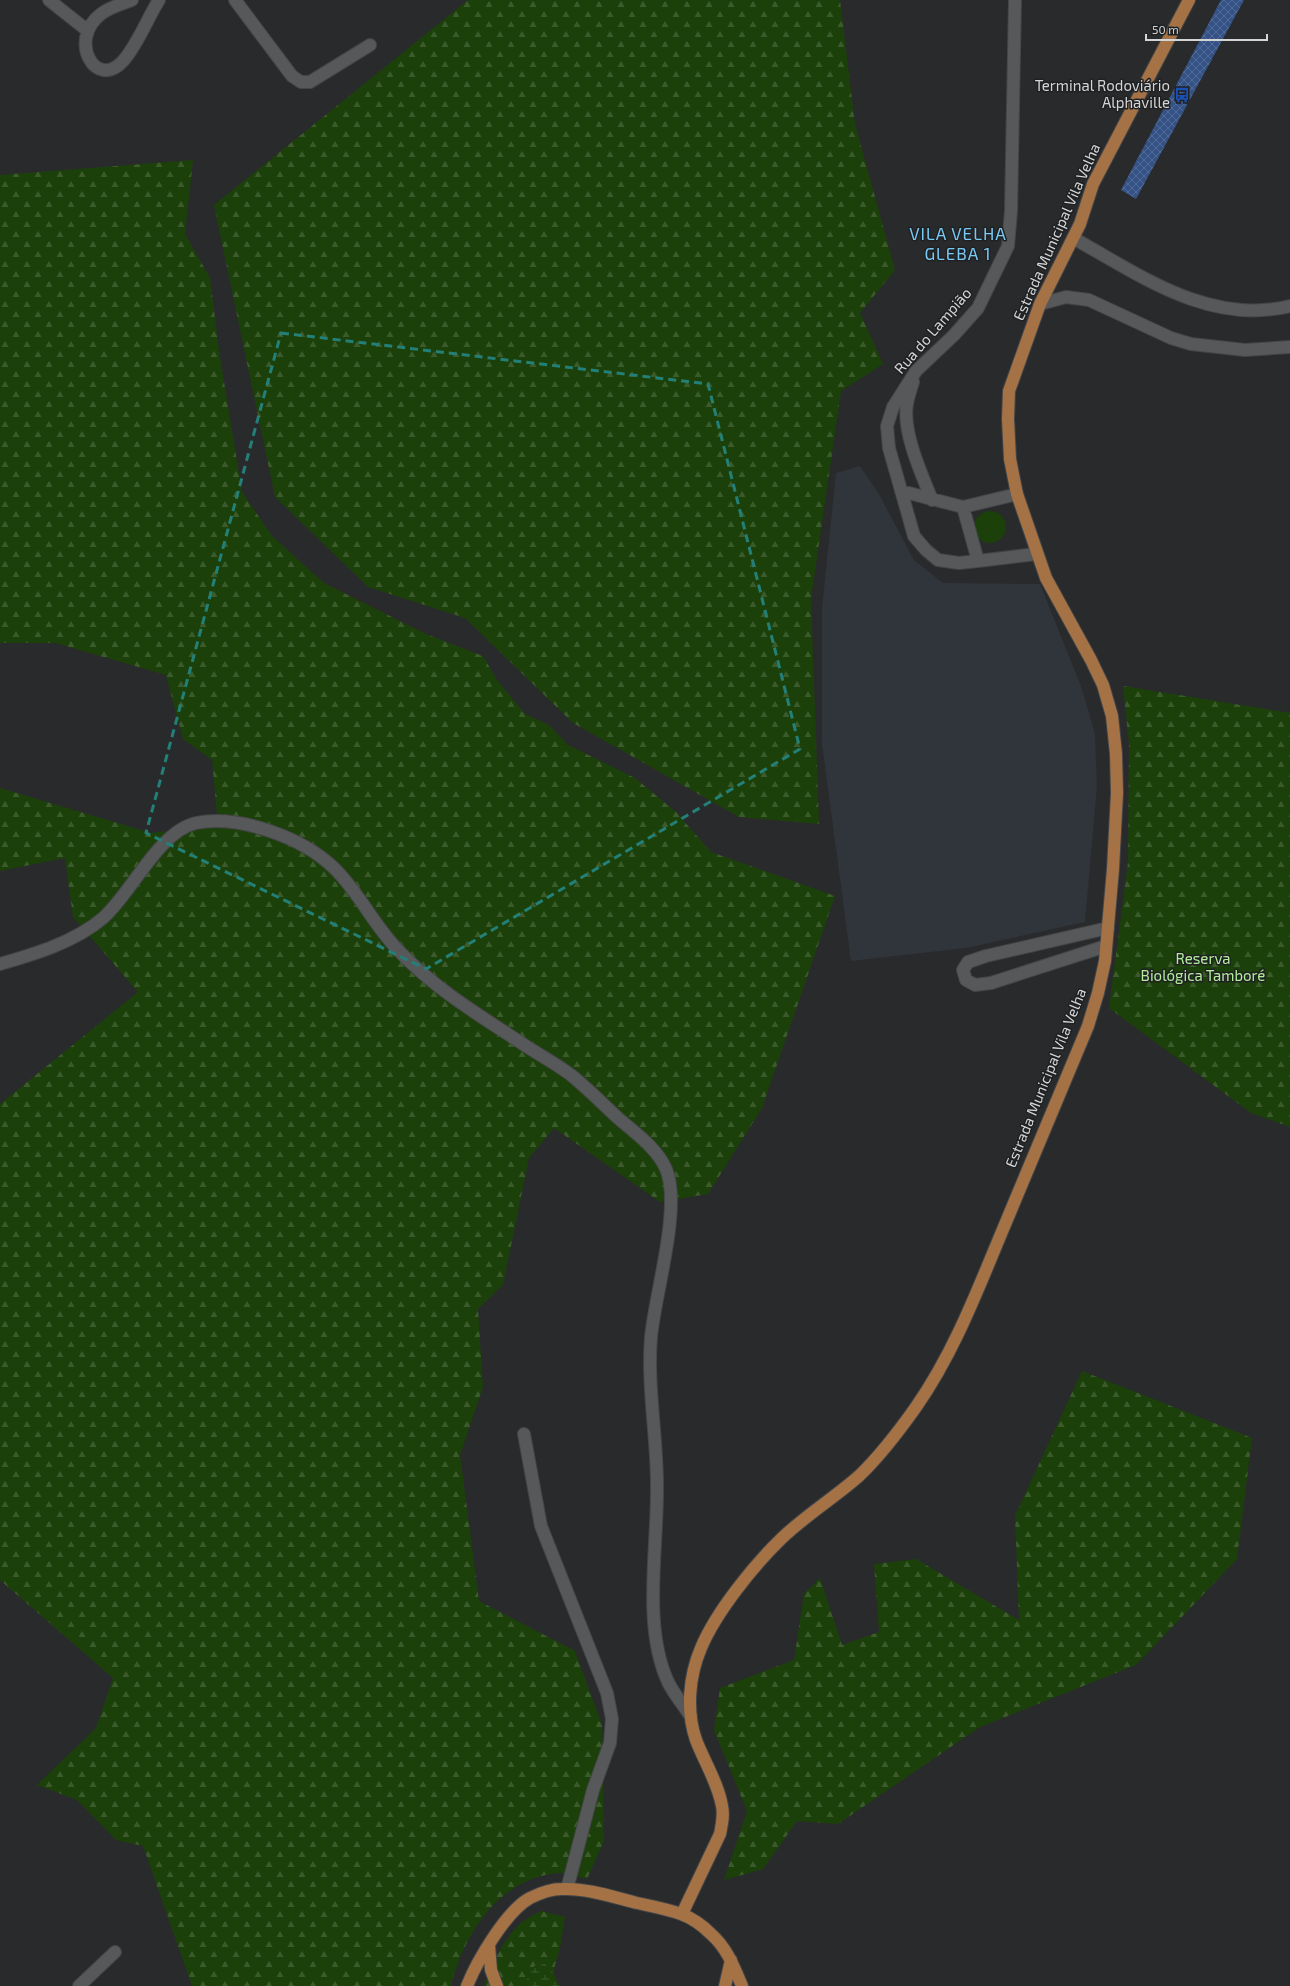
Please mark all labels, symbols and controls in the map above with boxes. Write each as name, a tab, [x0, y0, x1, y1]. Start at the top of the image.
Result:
scale bar	[1146, 16, 1267, 42]
text: 50 m	[1152, 22, 1179, 36]
place label: Terminal Rodoviário Alphaville	[1035, 76, 1170, 111]
bus stop icon: Terminal Rodoviário Alphaville	[1173, 86, 1191, 104]
street label: Estrada Municipal Vila Velha	[1009, 140, 1103, 323]
district label: VILA VELHA GLEBA 1	[909, 223, 1007, 263]
street label: Rua do Lampião	[890, 284, 975, 377]
park label: Reserva Biológica Tamboré	[1141, 949, 1265, 984]
street label: Estrada Municipal Vila Velha	[1001, 985, 1089, 1170]

